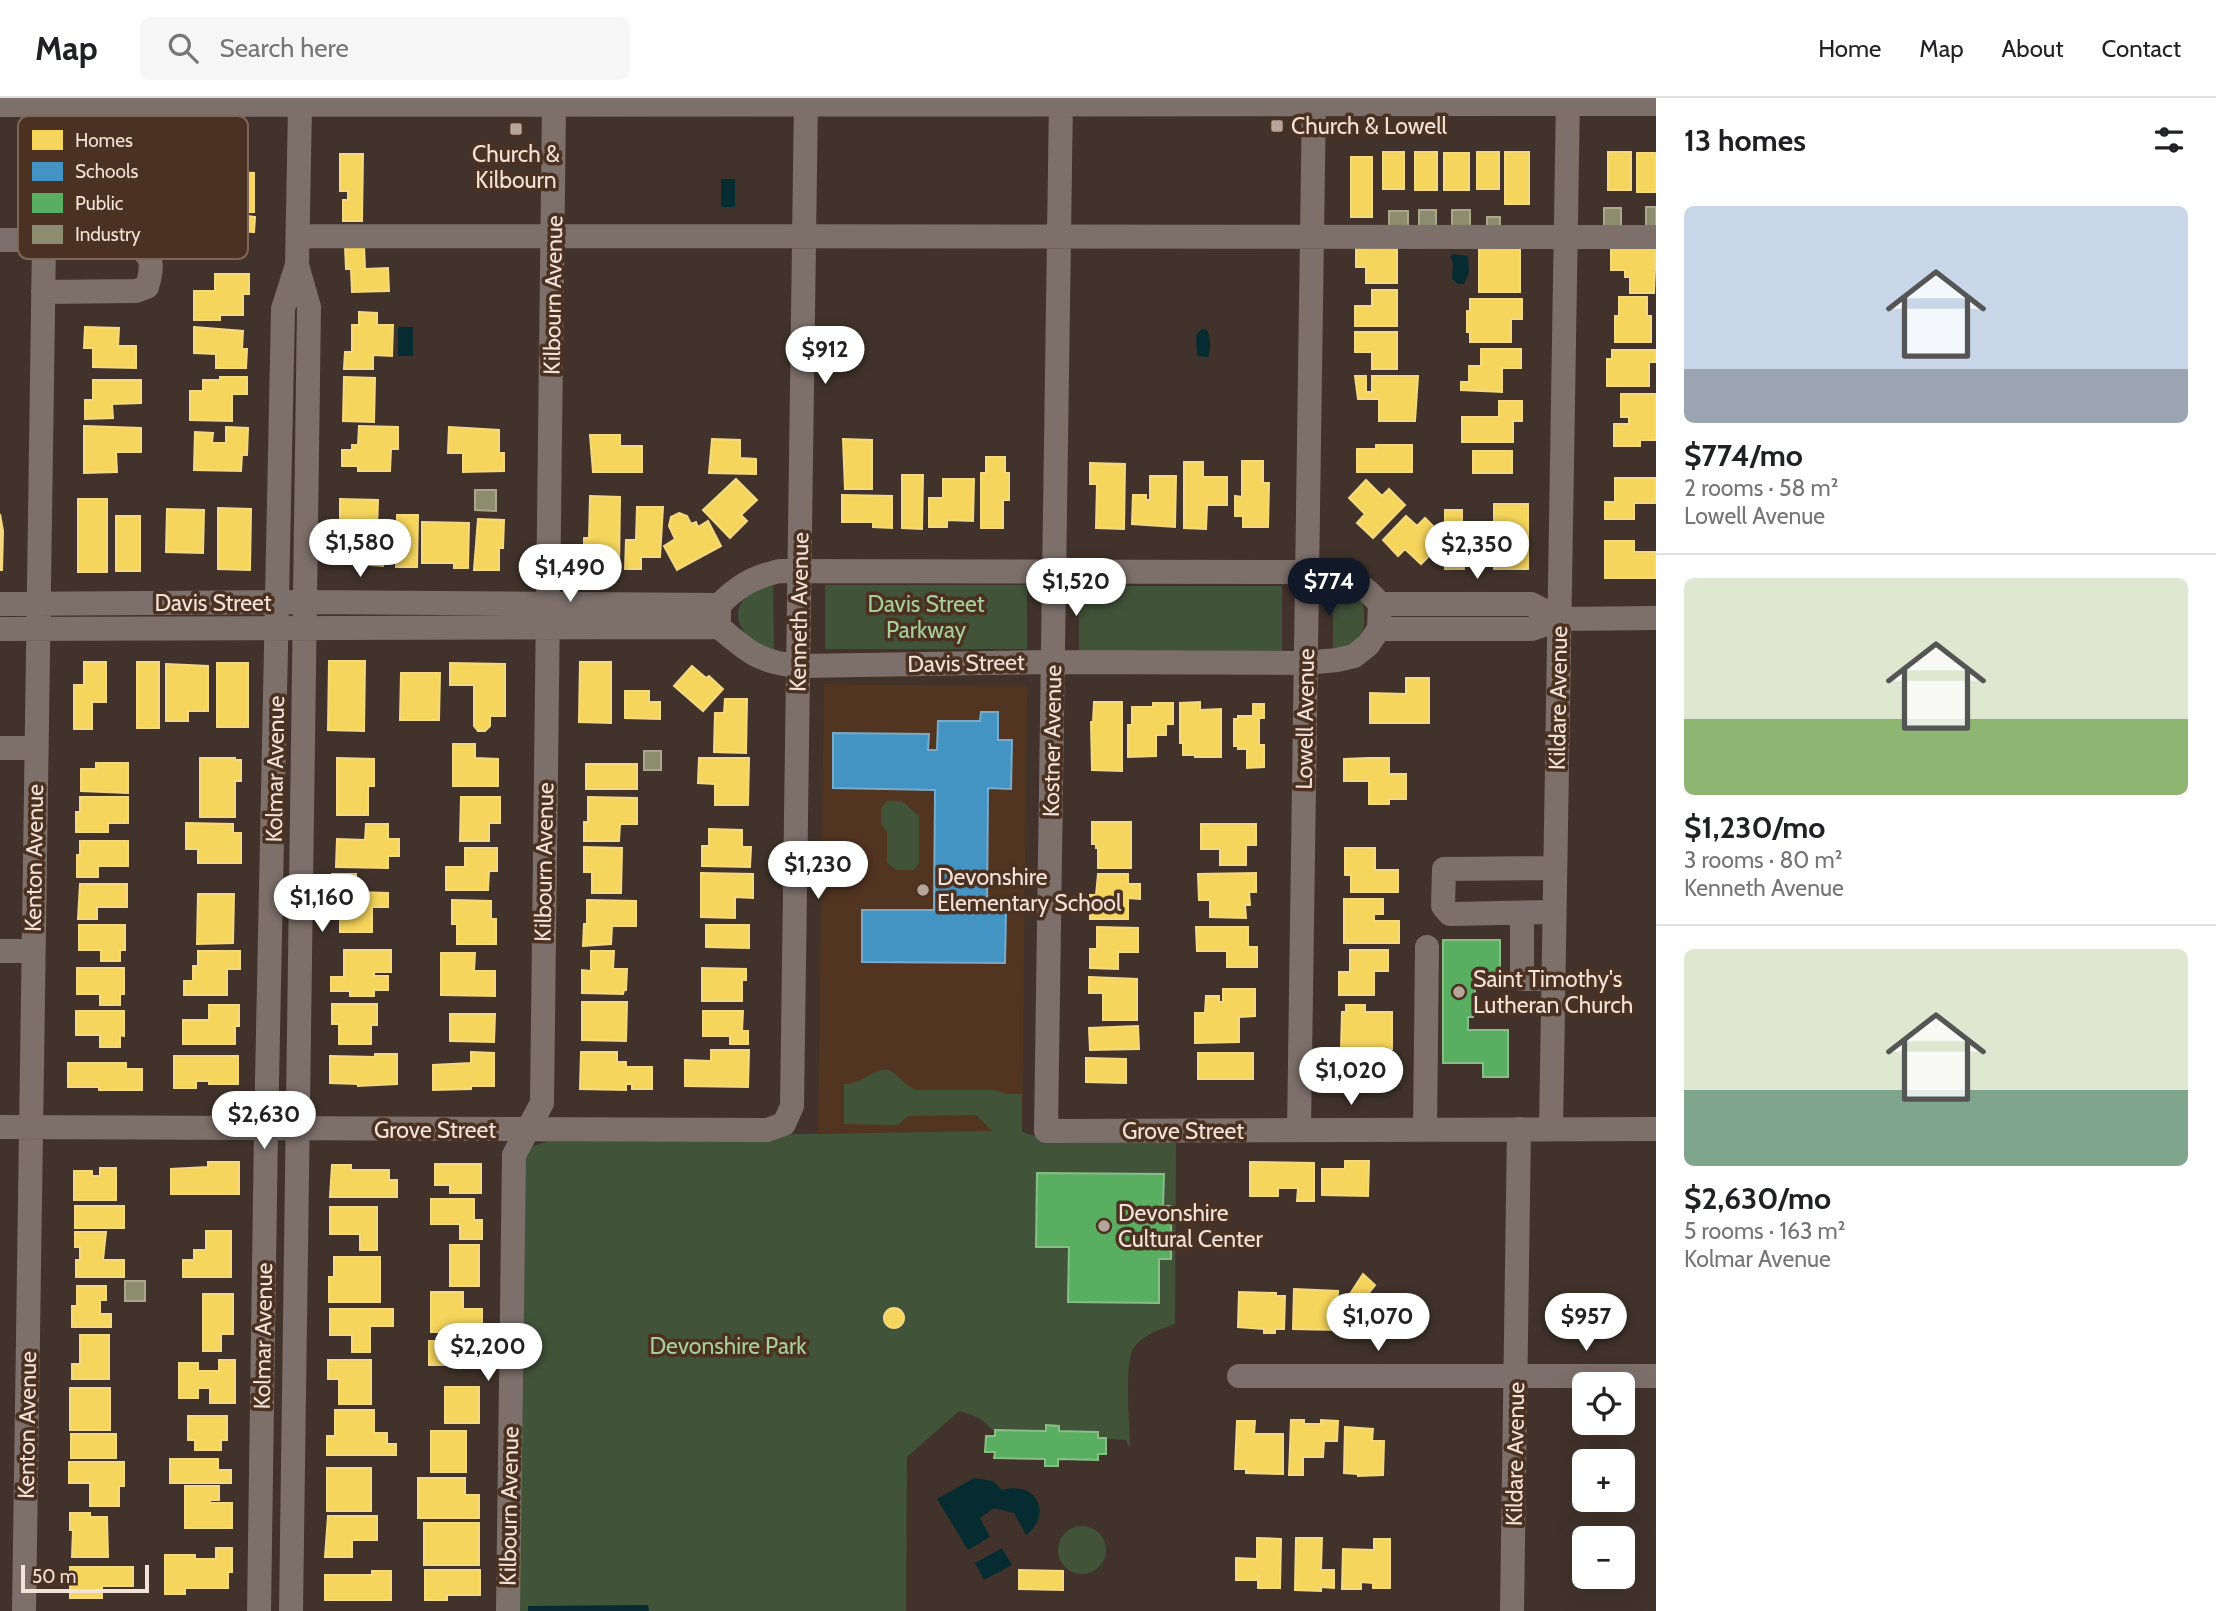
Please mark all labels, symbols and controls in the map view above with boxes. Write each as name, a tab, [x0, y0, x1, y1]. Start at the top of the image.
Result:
search box	[140, 17, 630, 80]
text: Map	[35, 28, 98, 68]
icon: search	[164, 29, 202, 67]
text: Search here	[220, 32, 349, 64]
text: Home	[1818, 34, 1881, 63]
text: Map	[1919, 34, 1964, 63]
text: About	[2002, 34, 2064, 63]
text: Contact	[2102, 34, 2181, 63]
place label: Church & Lowell	[1291, 112, 1448, 140]
legend	[18, 116, 248, 259]
marker: Church & Lowell	[1269, 118, 1285, 134]
marker: Church & Kilbourn	[508, 121, 524, 137]
icon: filters	[2150, 121, 2188, 159]
text: 13 homes	[1684, 122, 1806, 159]
text: Homes	[75, 129, 133, 152]
place label: Church & Kilbourn	[472, 140, 560, 194]
text: Schools	[75, 160, 138, 183]
text: Public	[75, 192, 124, 215]
street label: Kilbourn Avenue	[538, 215, 568, 375]
text: Industry	[75, 223, 141, 246]
icon: home	[1873, 251, 1999, 377]
pin: $912	[784, 327, 866, 386]
text: $912	[802, 335, 848, 363]
text: $774/mo	[1684, 437, 1803, 474]
text: 2 rooms · 58 m²	[1684, 474, 1838, 502]
text: Lowell Avenue	[1684, 502, 1825, 530]
pin: $1,580	[303, 519, 417, 579]
pin: $2,350	[1420, 522, 1534, 581]
text: $1,580	[325, 528, 395, 556]
text: $2,350	[1441, 530, 1513, 558]
street label: Kenneth Avenue	[784, 532, 814, 692]
pin: $1,490	[513, 545, 627, 604]
text: $1,490	[535, 553, 605, 581]
pin: $1,520	[1019, 559, 1133, 618]
pin: $774	[1288, 559, 1370, 618]
text: $1,520	[1042, 567, 1110, 595]
text: $774	[1304, 567, 1354, 595]
street label: Davis Street	[154, 589, 272, 617]
park label: Davis Street Parkway	[867, 590, 985, 644]
icon: home	[1873, 623, 1999, 749]
street label: Kildare Avenue	[1543, 625, 1573, 770]
street label: Davis Street	[907, 648, 1025, 678]
street label: Lowell Avenue	[1290, 648, 1320, 790]
street label: Kostner Avenue	[1037, 664, 1067, 817]
street label: Kolmar Avenue	[260, 695, 290, 843]
street label: Kilbourn Avenue	[529, 782, 559, 942]
street label: Kenton Avenue	[19, 784, 49, 932]
text: $1,230/mo	[1684, 809, 1825, 846]
pin: $1,230	[761, 842, 875, 901]
text: 3 rooms · 80 m²	[1684, 846, 1842, 874]
text: $1,230	[784, 850, 852, 878]
place label: Devonshire Elementary School	[937, 863, 1122, 917]
pin: $1,160	[265, 874, 379, 934]
text: Kenneth Avenue	[1684, 874, 1844, 902]
marker: Devonshire Elementary School	[915, 882, 931, 898]
text: $1,160	[290, 883, 354, 911]
place label: Saint Timothy's Lutheran Church	[1473, 965, 1633, 1019]
marker: Saint Timothy's Lutheran Church	[1451, 984, 1467, 1000]
icon: home	[1873, 994, 1999, 1120]
pin: $1,020	[1294, 1048, 1408, 1107]
text: $1,020	[1315, 1056, 1387, 1084]
pin: $2,630	[207, 1091, 321, 1151]
text: $2,630	[228, 1100, 300, 1128]
street label: Grove Street	[374, 1116, 496, 1144]
street label: Grove Street	[1122, 1117, 1244, 1145]
text: $2,630/mo	[1684, 1180, 1831, 1217]
place label: Devonshire Cultural Center	[1118, 1199, 1263, 1253]
text: 5 rooms · 163 m²	[1684, 1217, 1845, 1245]
marker: Devonshire Cultural Center	[1096, 1218, 1112, 1234]
text: Kolmar Avenue	[1684, 1245, 1831, 1273]
street label: Kolmar Avenue	[248, 1262, 278, 1410]
pin: $1,070	[1321, 1294, 1435, 1353]
pin: $957	[1545, 1294, 1627, 1353]
text: $1,070	[1343, 1302, 1413, 1330]
text: $957	[1561, 1302, 1611, 1330]
pin: $2,200	[431, 1324, 545, 1383]
text: $2,200	[450, 1332, 526, 1360]
park label: Devonshire Park	[649, 1332, 807, 1360]
street label: Kenton Avenue	[12, 1351, 42, 1499]
map controls	[1572, 1372, 1635, 1589]
button: locate	[1572, 1372, 1635, 1435]
street label: Kildare Avenue	[1500, 1381, 1530, 1526]
street label: Kilbourn Avenue	[494, 1426, 524, 1586]
button: +	[1572, 1449, 1635, 1512]
button: −	[1572, 1526, 1635, 1589]
scale bar	[21, 1562, 149, 1594]
text: 50 m	[32, 1565, 76, 1588]

